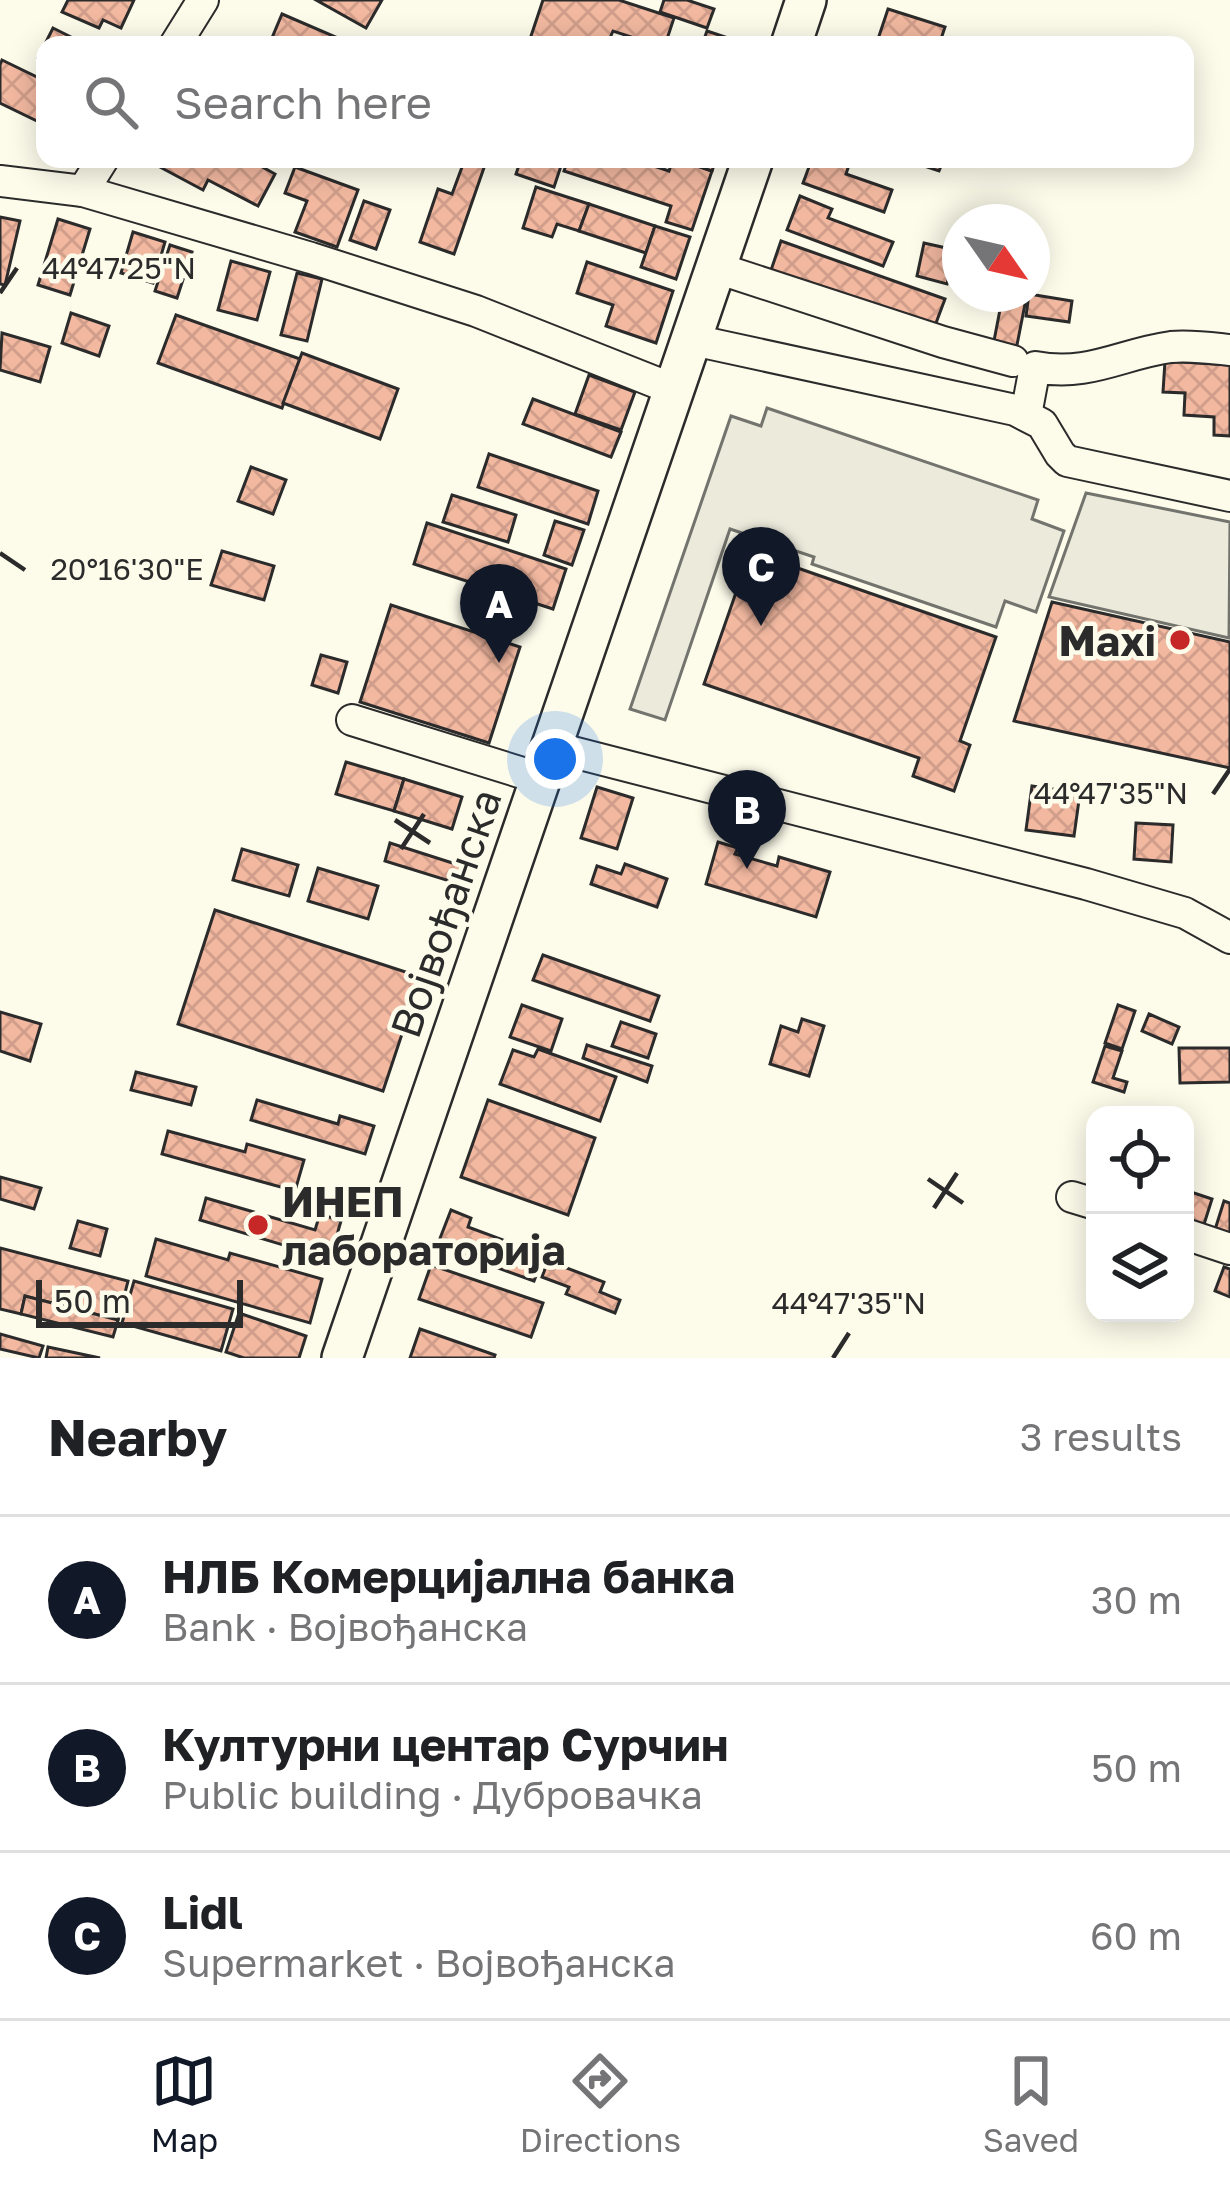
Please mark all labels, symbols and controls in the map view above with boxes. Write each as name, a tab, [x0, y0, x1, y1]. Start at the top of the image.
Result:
search box	[36, 36, 1194, 168]
icon: search	[78, 69, 144, 135]
text: Search here	[174, 75, 432, 129]
north arrow	[942, 204, 1050, 312]
text: 44°47'25"N	[42, 250, 196, 286]
pin: C	[722, 527, 800, 626]
text: 20°16'30"E	[50, 551, 204, 587]
pin: A	[460, 564, 538, 663]
place label: Maxi	[1058, 615, 1156, 665]
marker: Maxi	[1167, 627, 1193, 653]
your location	[525, 729, 585, 789]
pin: B	[708, 770, 786, 869]
text: 44°47'35"N	[1034, 775, 1188, 811]
street label: Војвођанска	[379, 782, 511, 1044]
map controls	[1086, 1106, 1194, 1322]
button: locate	[1086, 1106, 1194, 1214]
place label: ИНЕП лабораторија	[282, 1176, 566, 1274]
marker: ИНЕП лабораторија	[245, 1212, 271, 1238]
button: layers	[1086, 1214, 1194, 1322]
scale bar	[36, 1274, 243, 1327]
text: 50 m	[54, 1281, 131, 1320]
text: 44°47'35"N	[772, 1285, 926, 1321]
text: Nearby	[48, 1406, 227, 1467]
text: 3 results	[1020, 1413, 1182, 1460]
text: НЛБ Комерцијална банка	[162, 1549, 735, 1603]
text: A	[73, 1576, 101, 1623]
text: 30 m	[1091, 1576, 1182, 1623]
text: Bank · Војвођанска	[162, 1603, 528, 1650]
text: Културни центар Сурчин	[162, 1717, 728, 1771]
text: B	[73, 1744, 101, 1791]
text: 50 m	[1091, 1744, 1182, 1791]
text: Public building · Дубровачка	[162, 1771, 703, 1818]
text: Lidl	[162, 1885, 243, 1939]
text: C	[73, 1912, 101, 1959]
text: 60 m	[1090, 1912, 1182, 1959]
text: Supermarket · Војвођанска	[162, 1939, 676, 1986]
tab: Map	[151, 2048, 218, 2159]
tab: Directions	[520, 2048, 681, 2159]
tab: Saved	[983, 2048, 1079, 2159]

